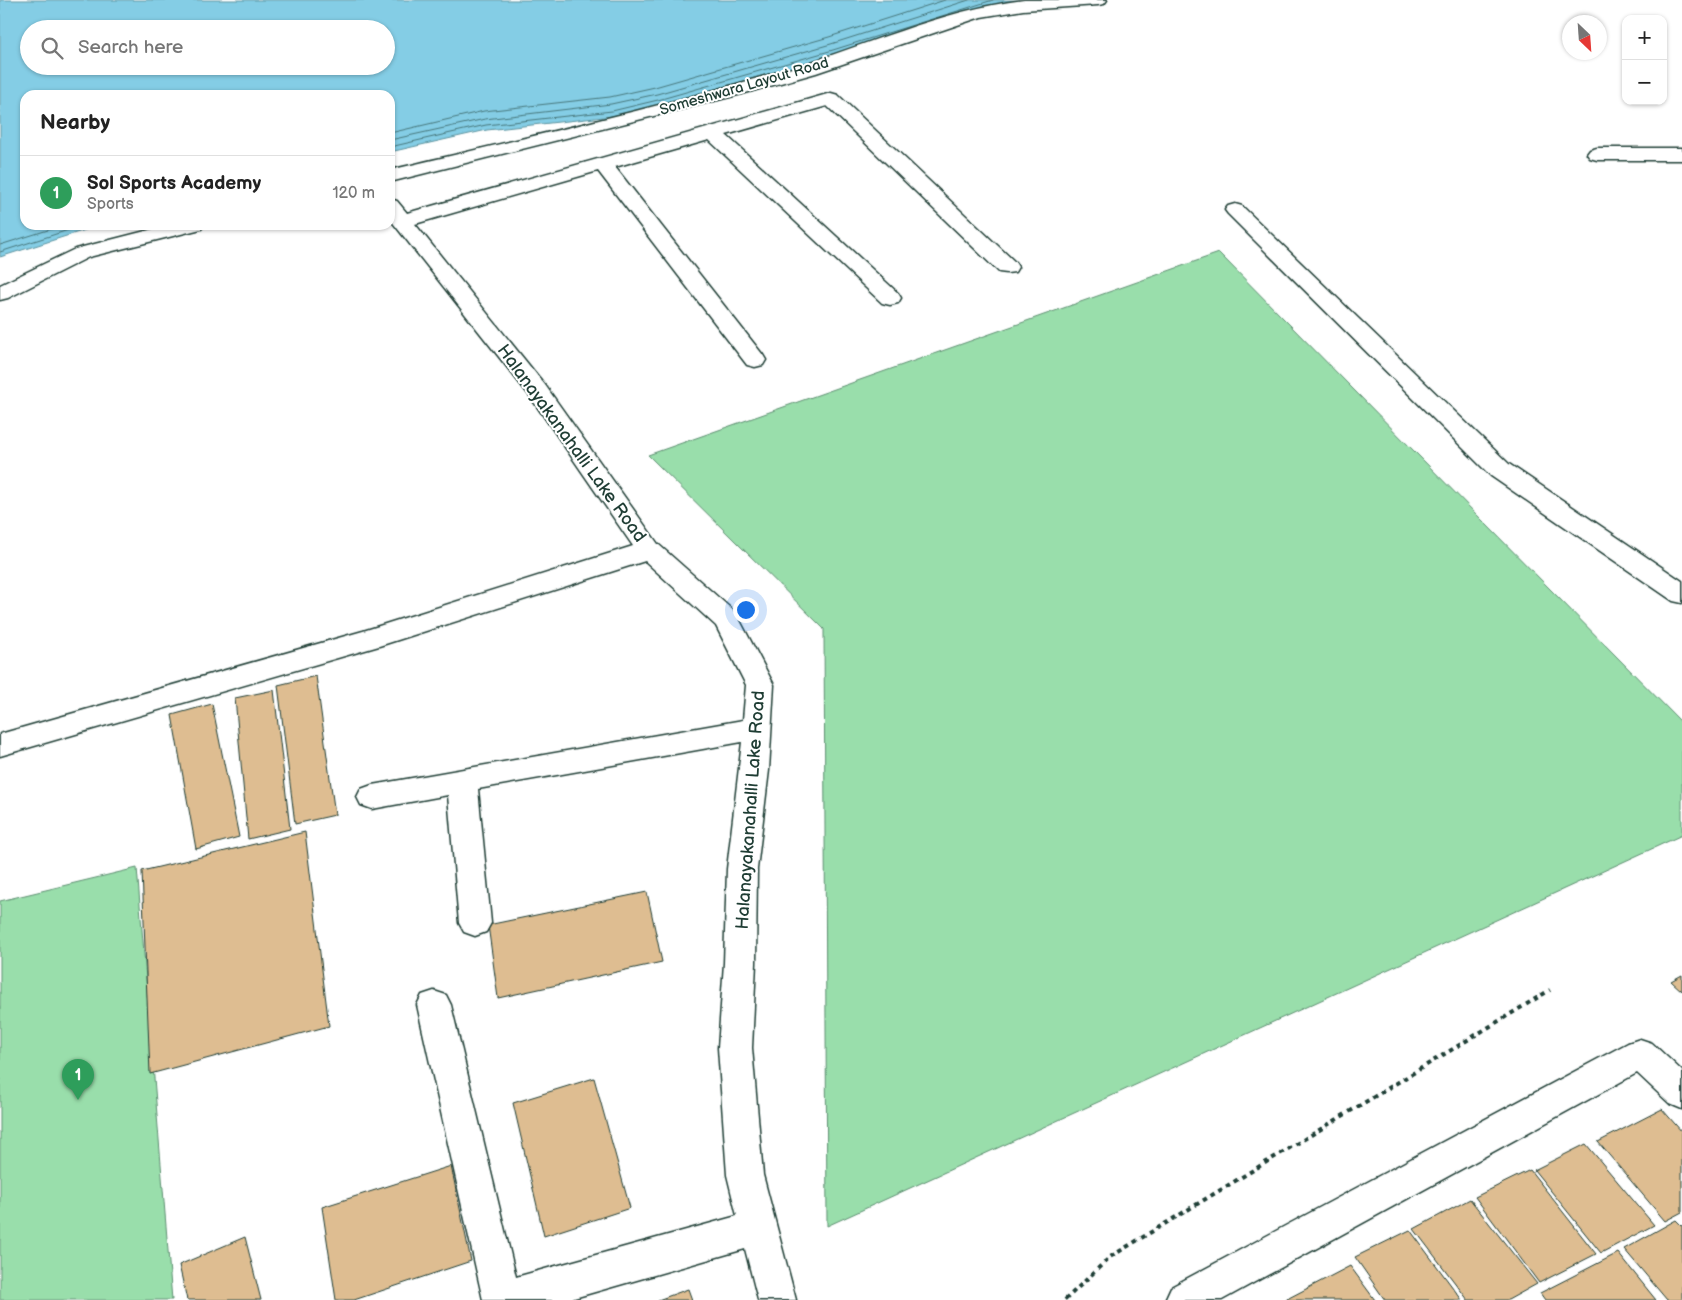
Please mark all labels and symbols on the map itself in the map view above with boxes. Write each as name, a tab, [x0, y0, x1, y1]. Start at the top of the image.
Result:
north arrow	[1562, 15, 1607, 60]
street label: Someshwara Layout Road	[657, 53, 831, 120]
street label: Halanayakanahalli Lake Road	[493, 340, 650, 546]
your location	[733, 597, 759, 623]
street label: Halanayakanahalli Lake Road	[732, 690, 769, 930]
pin: 1	[62, 1059, 94, 1100]

